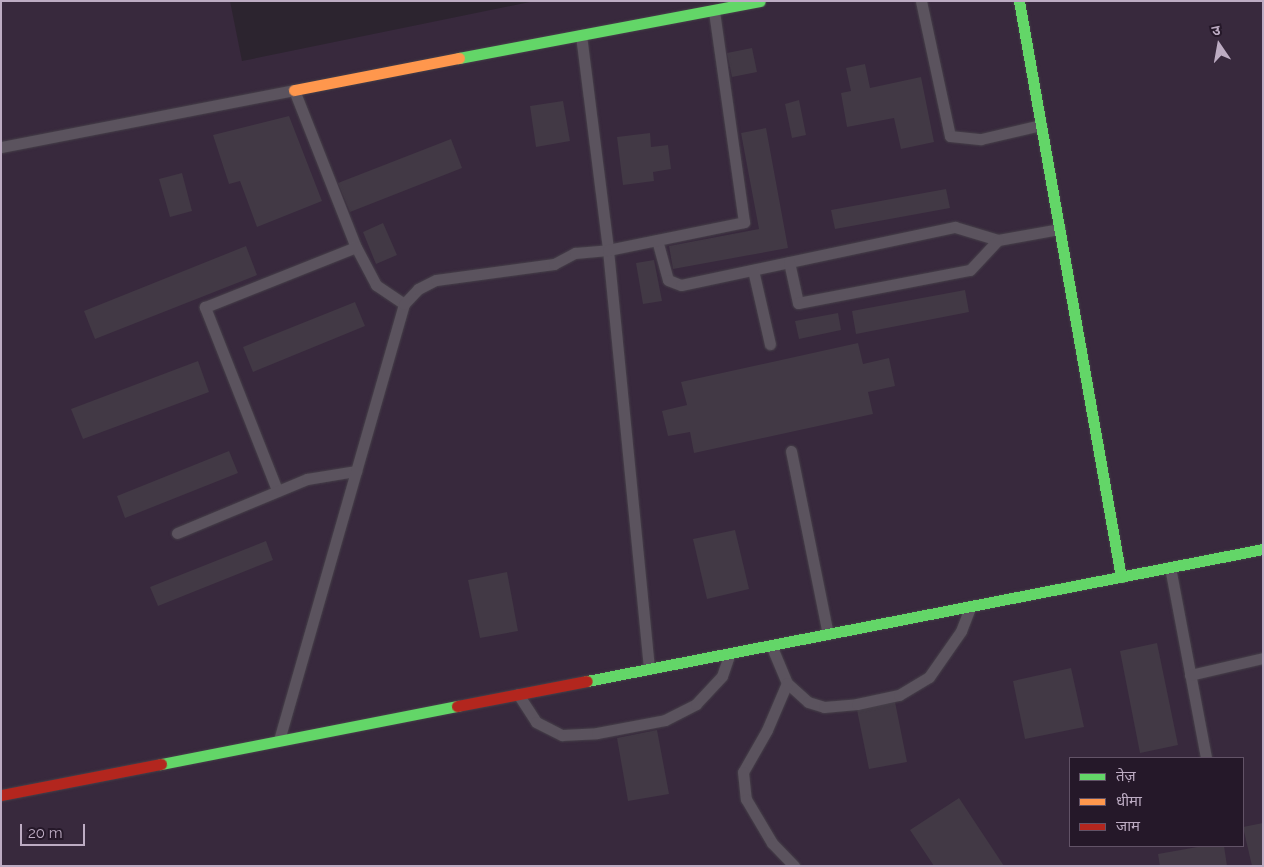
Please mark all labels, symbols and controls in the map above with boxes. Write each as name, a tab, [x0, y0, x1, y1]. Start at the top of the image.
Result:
north arrow	[1194, 20, 1244, 70]
text: उ	[1210, 22, 1222, 39]
legend	[1069, 757, 1244, 847]
text: तेज़	[1116, 767, 1136, 785]
text: धीमा	[1116, 792, 1142, 810]
scale bar	[22, 814, 88, 846]
text: जाम	[1116, 817, 1140, 835]
text: 20 m	[28, 824, 63, 842]

